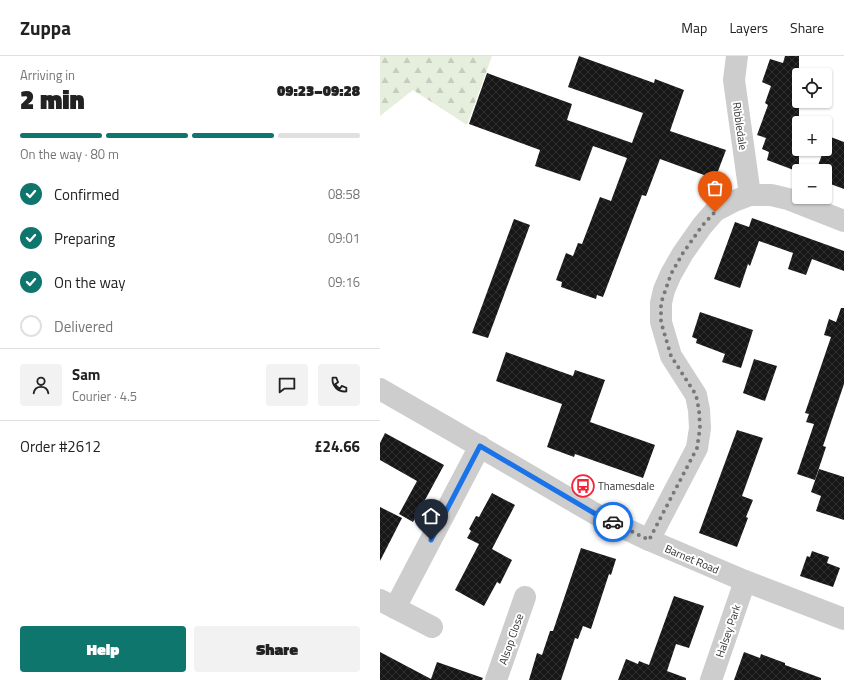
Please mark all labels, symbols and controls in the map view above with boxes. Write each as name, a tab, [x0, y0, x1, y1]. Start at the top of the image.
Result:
text: Zuppa	[20, 13, 71, 42]
text: Map	[681, 17, 707, 38]
text: Layers	[729, 17, 768, 38]
text: Share	[790, 17, 824, 38]
text: Arriving in	[20, 65, 75, 85]
map controls	[792, 68, 832, 204]
button: locate	[792, 68, 832, 108]
text: 09:23–09:28	[277, 79, 360, 102]
text: 2 min	[20, 80, 85, 119]
street label: Ribbledale	[729, 101, 751, 151]
button: +	[792, 116, 832, 156]
text: On the way · 80 m	[20, 144, 119, 164]
button: −	[792, 164, 832, 204]
pin	[698, 171, 732, 212]
icon: bag	[704, 177, 726, 199]
icon: check	[20, 183, 42, 205]
text: Confirmed	[54, 183, 119, 206]
text: 08:58	[328, 184, 360, 204]
icon: check	[20, 227, 42, 249]
text: Preparing	[54, 227, 115, 250]
text: 09:01	[328, 228, 360, 248]
icon: check	[20, 271, 42, 293]
text: On the way	[54, 271, 126, 294]
text: 09:16	[328, 272, 360, 292]
text: Delivered	[54, 315, 113, 338]
text: Sam	[72, 363, 100, 386]
button: person	[20, 364, 62, 406]
button: chat	[266, 364, 308, 406]
button: phone	[318, 364, 360, 406]
text: Courier · 4.5	[72, 386, 137, 406]
text: Order #2612	[20, 435, 101, 458]
text: £24.66	[314, 435, 360, 458]
bus stop icon: Thamesdale	[570, 473, 596, 499]
place label: Thamesdale	[598, 478, 655, 494]
pin	[414, 499, 448, 540]
courier	[593, 502, 633, 542]
icon: home	[420, 505, 442, 527]
icon: car	[602, 511, 624, 533]
street label: Barnet Road	[662, 540, 722, 578]
street label: Halsey Park	[712, 602, 745, 660]
street label: Alsop Close	[495, 611, 527, 667]
button: Help	[20, 626, 186, 672]
button: Share	[194, 626, 360, 672]

